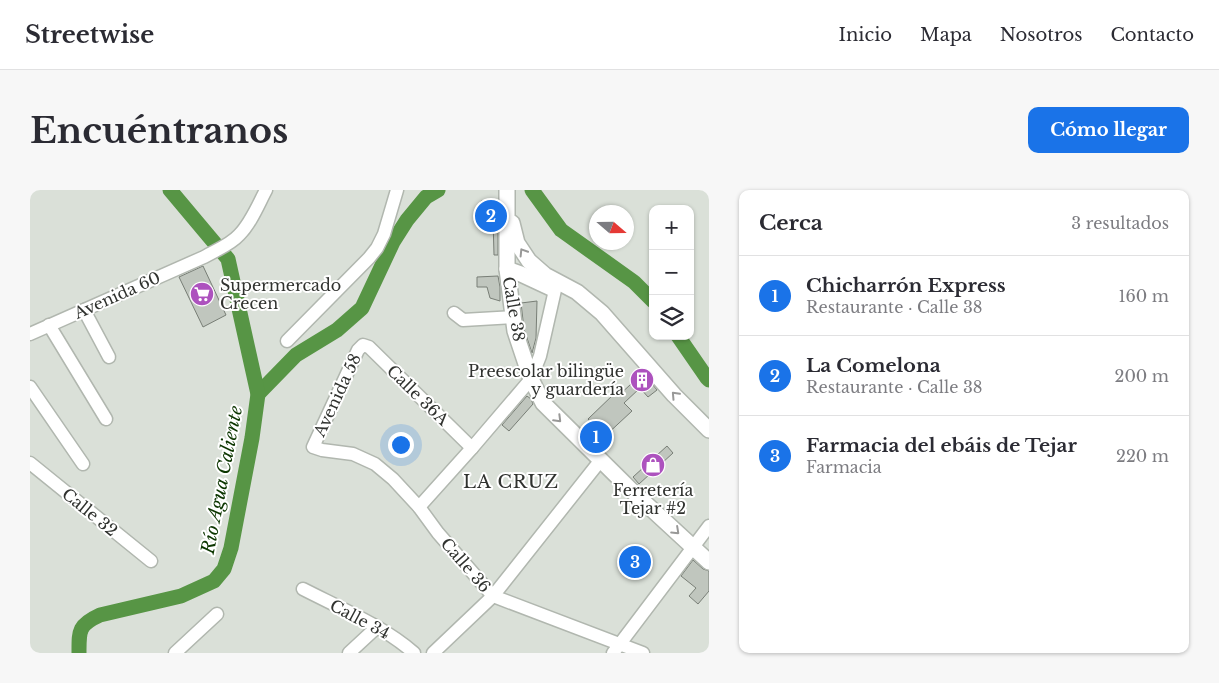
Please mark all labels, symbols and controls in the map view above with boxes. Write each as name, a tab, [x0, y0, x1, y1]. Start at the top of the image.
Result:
text: Streetwise	[25, 20, 154, 49]
text: Inicio	[838, 24, 892, 46]
text: Mapa	[920, 24, 972, 46]
text: Nosotros	[1000, 24, 1082, 46]
text: Contacto	[1110, 24, 1194, 46]
button: Cómo llegar	[1028, 107, 1189, 153]
text: Encuéntranos	[30, 109, 288, 152]
pin: 2	[475, 197, 507, 235]
north arrow	[589, 205, 634, 250]
map controls	[649, 205, 694, 340]
button: +	[649, 205, 694, 250]
text: Cerca	[759, 210, 823, 236]
text: 3 resultados	[1071, 213, 1169, 233]
one-way arrow	[519, 248, 529, 257]
button: −	[649, 250, 694, 295]
street label: Avenida 60	[70, 267, 163, 323]
text: Chicharrón Express	[806, 274, 1006, 297]
place label: Supermercado Crecen	[220, 275, 341, 313]
street label: Calle 38	[498, 275, 530, 343]
supermarket icon: Supermercado Crecen	[189, 281, 215, 307]
text: 1	[772, 286, 778, 306]
text: 160 m	[1118, 286, 1169, 306]
button: layers	[649, 295, 694, 340]
text: Restaurante · Calle 38	[806, 297, 982, 317]
street label: Avenida 58	[309, 350, 365, 441]
text: La Comelona	[806, 354, 941, 377]
street label: Calle 36A	[383, 361, 454, 430]
place label: Preescolar bilingüe y guardería	[468, 361, 624, 399]
text: 2	[770, 366, 780, 386]
text: 200 m	[1115, 366, 1169, 386]
building icon: Preescolar bilingüe y guardería	[629, 367, 655, 393]
text: Restaurante · Calle 38	[806, 377, 982, 397]
one-way arrow	[672, 392, 681, 401]
water label: Río Agua Caliente	[197, 404, 247, 557]
one-way arrow	[552, 413, 561, 422]
pin: 1	[580, 418, 612, 456]
your location	[388, 432, 414, 458]
text: Farmacia del ebáis de Tejar	[806, 434, 1077, 457]
text: 3	[770, 446, 780, 466]
text: 220 m	[1116, 446, 1169, 466]
shop icon: Ferretería Tejar #2	[640, 452, 666, 478]
text: Farmacia	[806, 457, 882, 477]
district label: LA CRUZ	[463, 471, 559, 493]
place label: Ferretería Tejar #2	[613, 480, 693, 518]
street label: Calle 32	[58, 484, 122, 540]
one-way arrow	[670, 526, 679, 535]
street label: Calle 36	[437, 534, 495, 596]
pin: 3	[619, 543, 651, 581]
street label: Calle 34	[327, 595, 393, 643]

